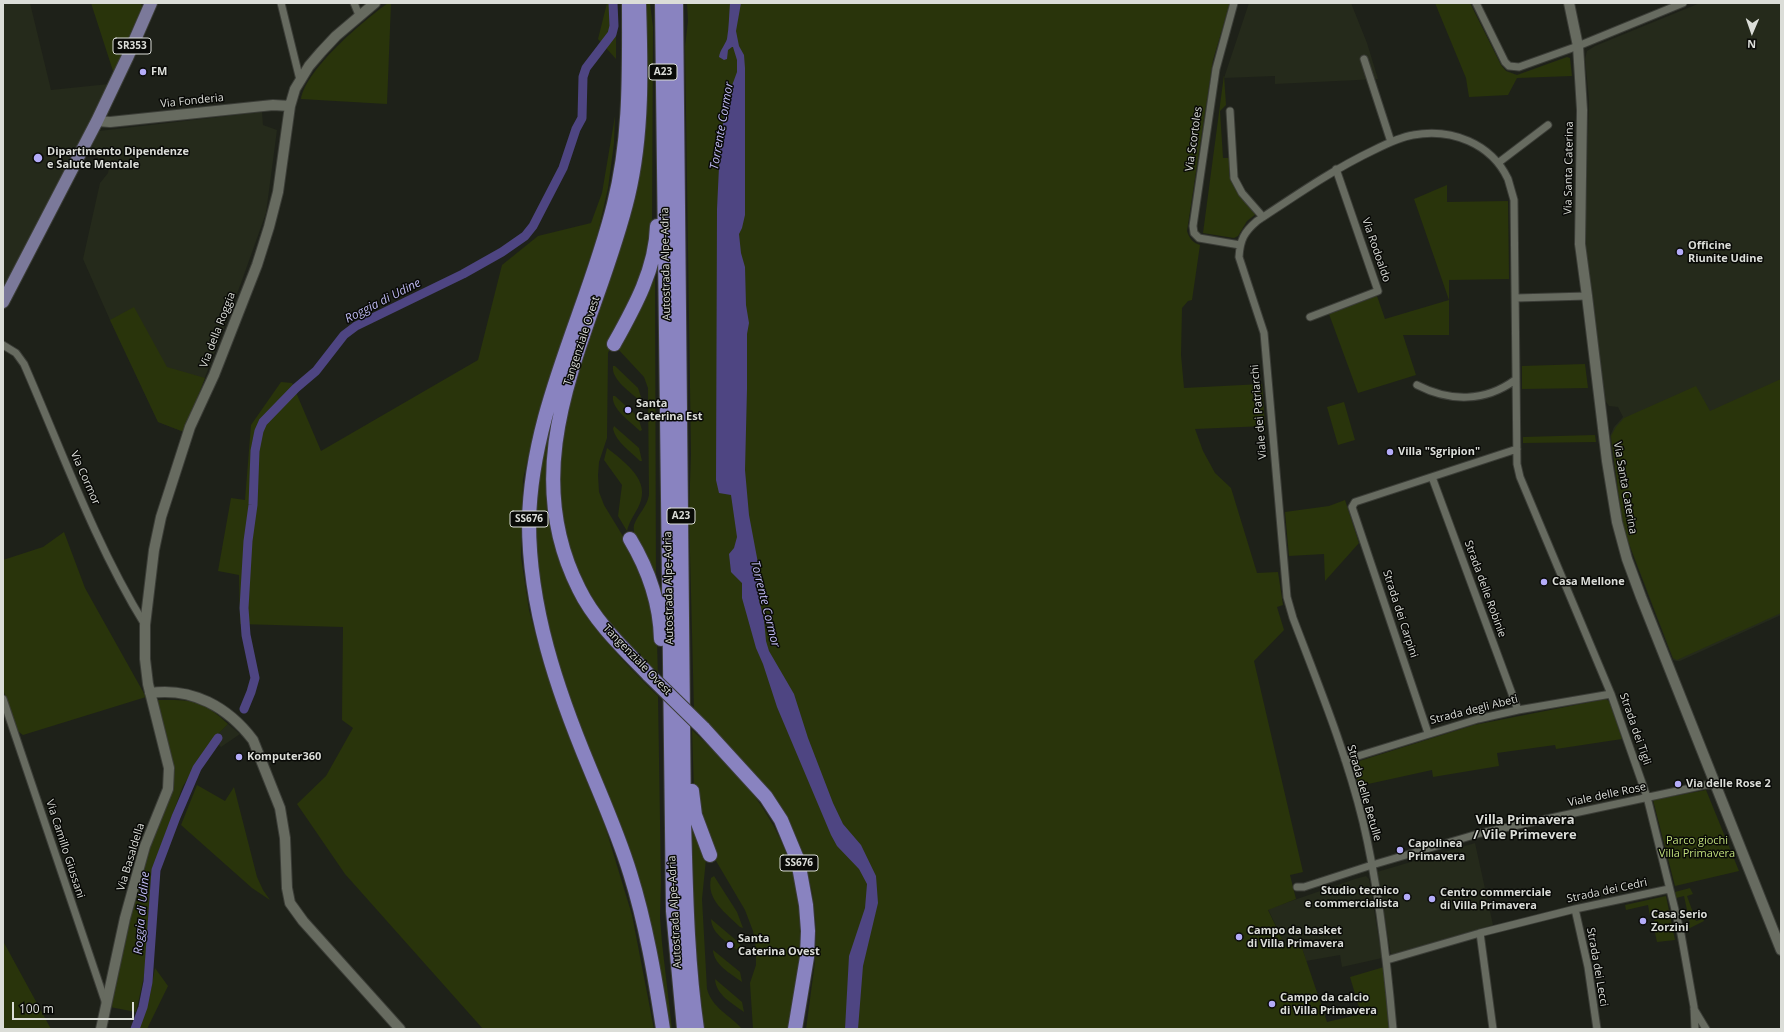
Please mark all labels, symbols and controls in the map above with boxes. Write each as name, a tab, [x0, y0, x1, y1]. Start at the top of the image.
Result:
north arrow	[1732, 12, 1772, 52]
text: N	[1747, 37, 1756, 52]
road number: SR353	[113, 38, 151, 54]
road number: A23	[649, 64, 677, 80]
place label: FM	[151, 65, 167, 79]
marker: FM	[138, 67, 148, 77]
water label: Torrente Cormor	[707, 81, 737, 171]
street label: Via Fonderia	[160, 91, 224, 111]
street label: Via Scortoles	[1183, 106, 1205, 172]
street label: Via Santa Caterina	[1562, 121, 1576, 215]
place label: Dipartimento Dipendenze e Salute Mentale	[47, 145, 189, 171]
marker: Dipartimento Dipendenze e Salute Mentale	[32, 152, 44, 164]
street label: Autostrada Alpe-Adria	[658, 207, 674, 321]
street label: Via Rodoaldo	[1359, 216, 1393, 284]
place label: Officine Riunite Udine	[1688, 239, 1763, 265]
marker: Officine Riunite Udine	[1675, 247, 1685, 257]
water label: Roggia di Udine	[343, 276, 423, 326]
street label: Via della Roggia	[198, 290, 238, 370]
street label: Tangenziale Ovest	[561, 295, 603, 387]
street label: Viale dei Patriarchi	[1248, 364, 1270, 460]
place label: Santa Caterina Est	[636, 397, 702, 423]
marker: Santa Caterina Est	[623, 405, 633, 415]
street label: Via Santa Caterina	[1610, 441, 1640, 535]
place label: Villa "Sgripion"	[1398, 445, 1480, 459]
marker: Villa "Sgripion"	[1385, 447, 1395, 457]
street label: Via Cormor	[67, 449, 103, 507]
road number: A23	[667, 508, 695, 524]
road number: SS676	[510, 511, 548, 527]
street label: Autostrada Alpe-Adria	[661, 531, 677, 645]
street label: Strada delle Robinie	[1461, 539, 1509, 639]
water label: Torrente Cormor	[747, 559, 783, 649]
street label: Strada dei Carpini	[1380, 569, 1420, 659]
place label: Casa Mellone	[1552, 575, 1625, 589]
marker: Casa Mellone	[1539, 577, 1549, 587]
street label: Tangenziale Ovest	[600, 622, 674, 698]
street label: Strada dei Tigli	[1617, 691, 1653, 767]
street label: Strada degli Abeti	[1429, 693, 1519, 727]
street label: Strada delle Betulle	[1344, 743, 1384, 843]
place label: Komputer360	[247, 750, 321, 764]
marker: Komputer360	[234, 752, 244, 762]
place label: Via delle Rose 2	[1686, 777, 1771, 791]
marker: Via delle Rose 2	[1673, 779, 1683, 789]
street label: Viale delle Rose	[1567, 780, 1647, 810]
street label: Via Camillo Giussani	[43, 798, 87, 900]
district label: Villa Primavera / Vile Primevere	[1473, 812, 1577, 843]
street label: Via Basaldella	[114, 821, 148, 893]
park label: Parco giochi Villa Primavera	[1659, 834, 1735, 860]
place label: Capolinea Primavera	[1408, 837, 1465, 863]
marker: Capolinea Primavera	[1395, 845, 1405, 855]
street label: Autostrada Alpe-Adria	[665, 855, 685, 969]
road number: SS676	[780, 855, 818, 871]
water label: Roggia di Udine	[131, 871, 153, 955]
street label: Strada dei Cedri	[1566, 876, 1648, 906]
place label: Studio tecnico e commercialista	[1305, 884, 1399, 910]
place label: Centro commerciale di Villa Primavera	[1440, 886, 1551, 912]
marker: Studio tecnico e commercialista	[1402, 892, 1412, 902]
marker: Centro commerciale di Villa Primavera	[1427, 894, 1437, 904]
place label: Casa Serio Zorzini	[1651, 908, 1707, 934]
marker: Casa Serio Zorzini	[1638, 916, 1648, 926]
place label: Campo da basket di Villa Primavera	[1247, 924, 1344, 950]
street label: Strada dei Lecci	[1584, 926, 1610, 1008]
place label: Santa Caterina Ovest	[738, 932, 820, 958]
marker: Campo da basket di Villa Primavera	[1234, 932, 1244, 942]
marker: Santa Caterina Ovest	[725, 940, 735, 950]
place label: Campo da calcio di Villa Primavera	[1280, 991, 1377, 1017]
scale bar	[14, 994, 136, 1020]
marker: Campo da calcio di Villa Primavera	[1267, 999, 1277, 1009]
text: 100 m	[19, 1000, 54, 1017]

